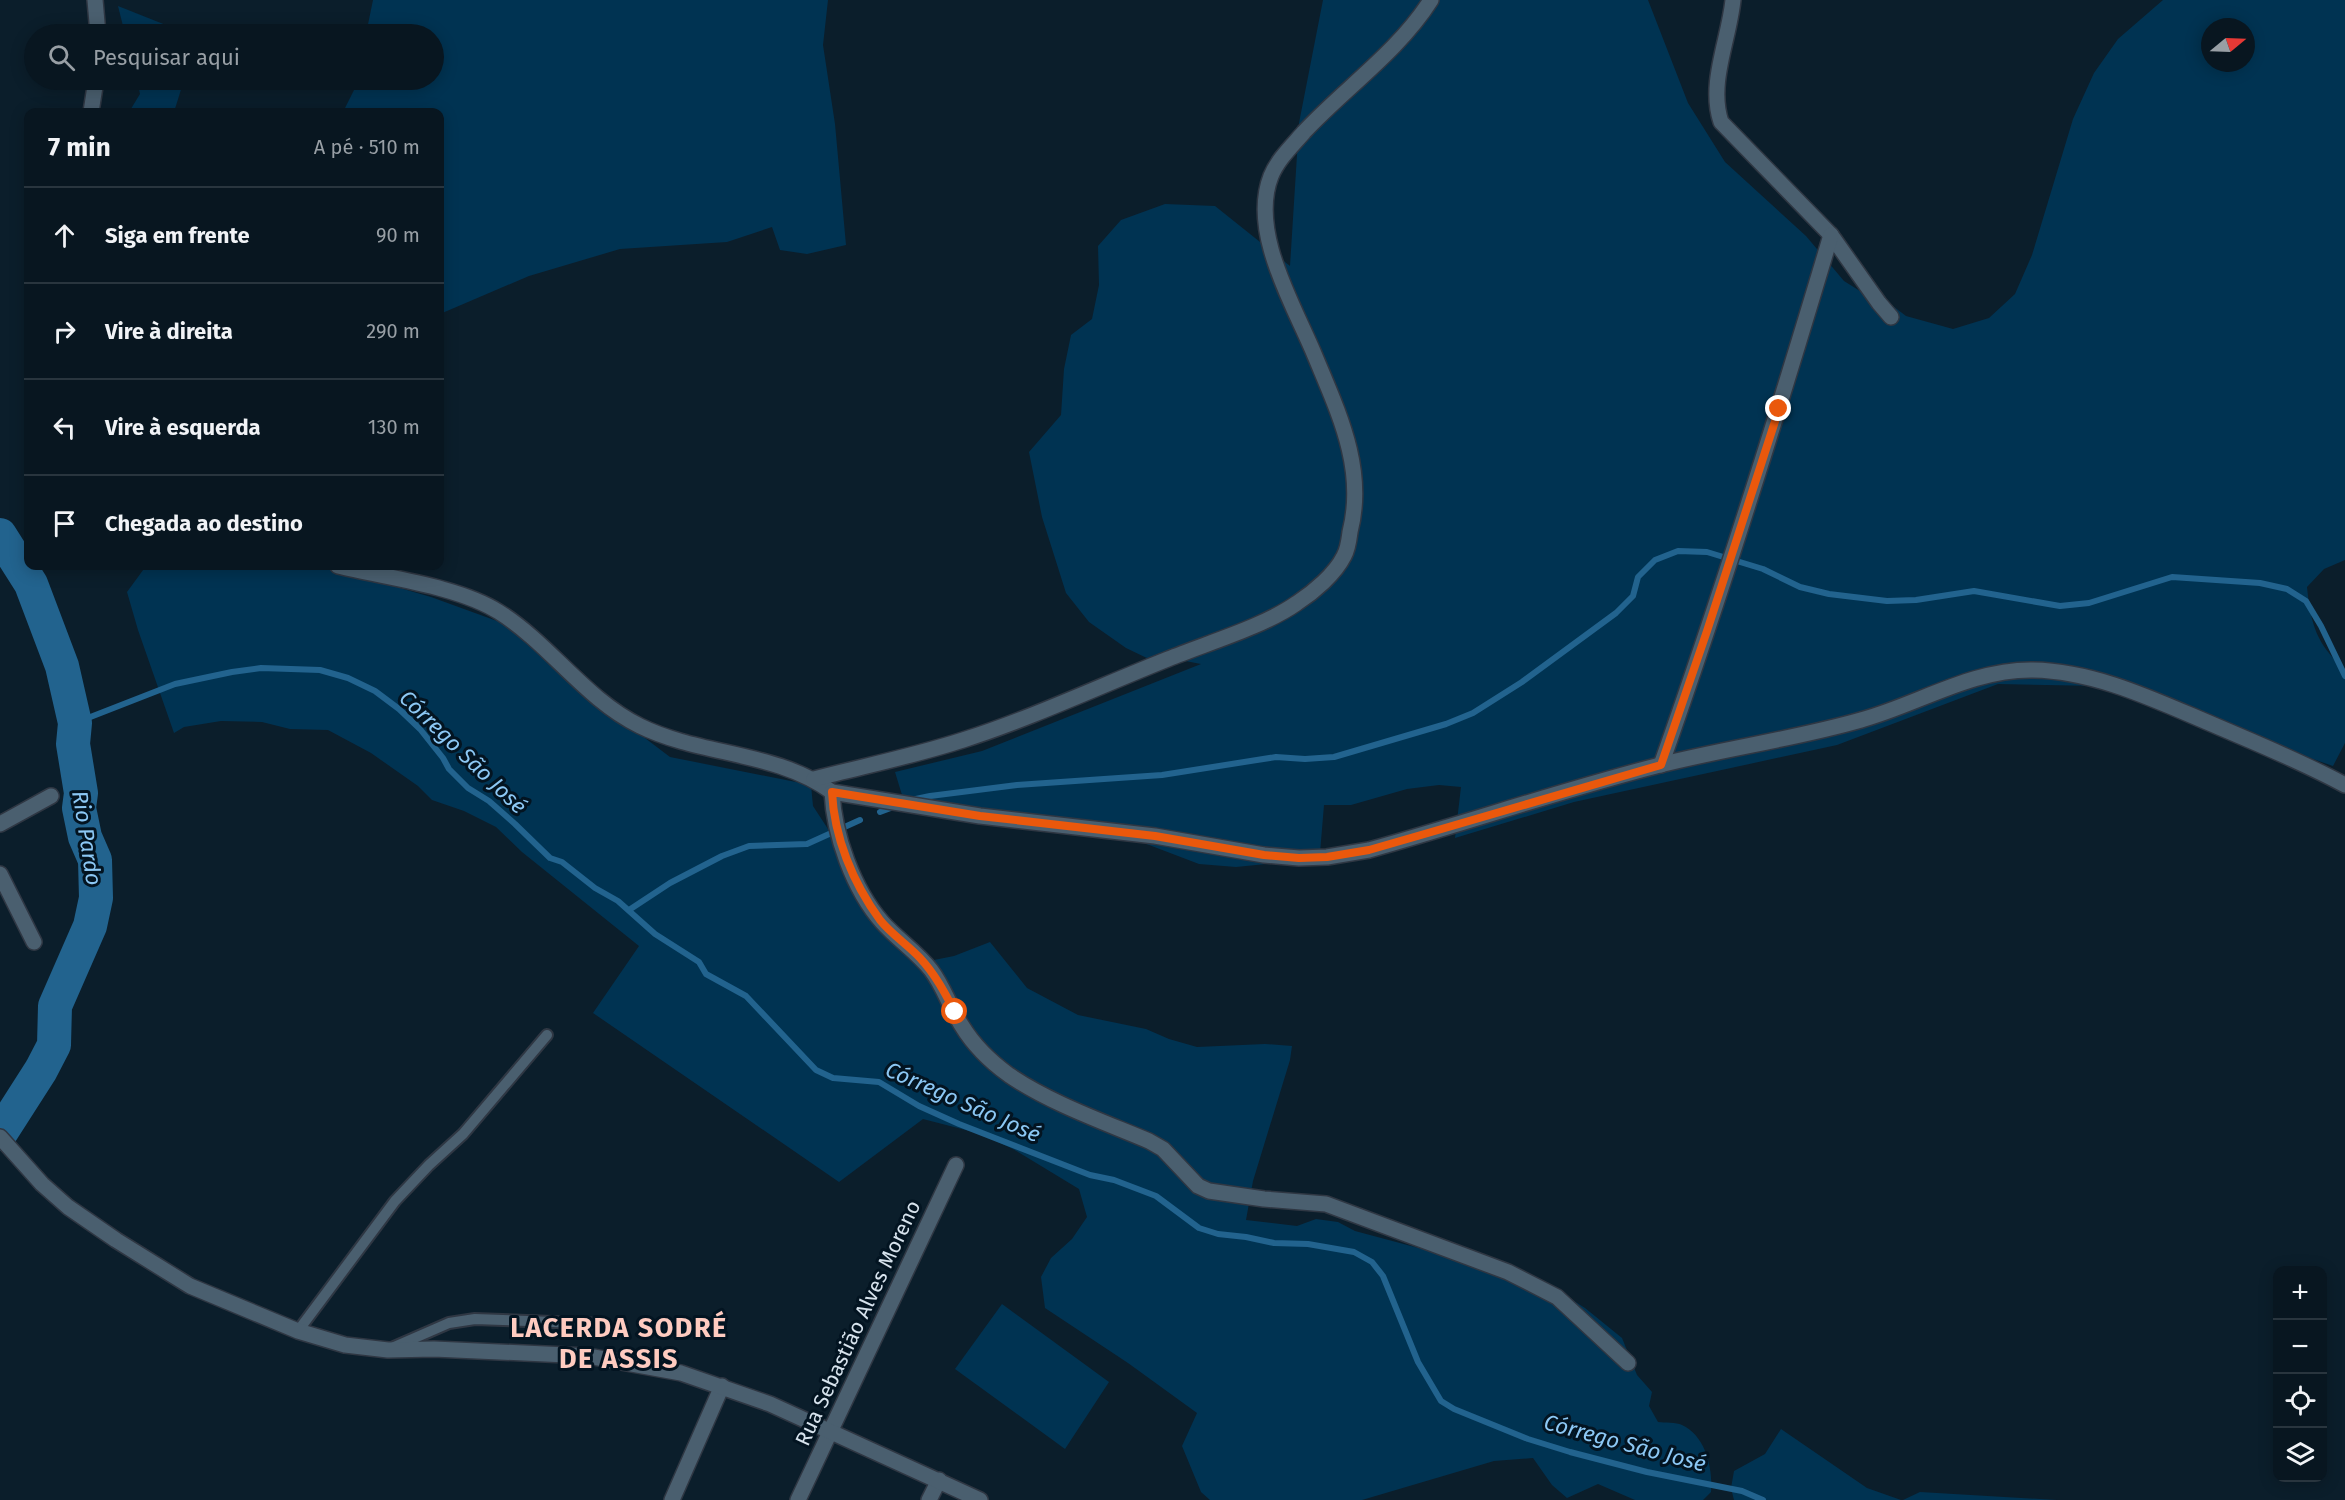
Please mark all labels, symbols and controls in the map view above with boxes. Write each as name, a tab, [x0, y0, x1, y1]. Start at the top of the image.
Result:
north arrow	[2201, 18, 2255, 72]
search box	[24, 24, 444, 90]
icon: search	[45, 41, 78, 74]
text: Pesquisar aqui	[93, 44, 240, 71]
text: 7 min	[48, 132, 111, 163]
text: A pé · 510 m	[314, 135, 420, 159]
icon: ahead	[48, 219, 81, 252]
text: Siga em frente	[105, 222, 250, 249]
text: 90 m	[376, 223, 420, 247]
icon: right	[48, 315, 81, 348]
text: Vire à direita	[105, 318, 233, 345]
text: 290 m	[366, 319, 420, 343]
route end	[1765, 395, 1791, 421]
icon: left	[48, 411, 81, 444]
text: Vire à esquerda	[105, 414, 261, 441]
text: 130 m	[368, 415, 420, 439]
icon: arrive	[48, 507, 81, 540]
text: Chegada ao destino	[105, 510, 303, 537]
water label: Córrego São José	[394, 684, 532, 820]
water label: Rio Pardo	[66, 789, 108, 887]
route start	[941, 998, 967, 1024]
water label: Córrego São José	[881, 1056, 1045, 1148]
street label: Rua Sebastião Alves Moreno	[790, 1196, 926, 1450]
map controls	[2273, 1266, 2327, 1482]
button: +	[2273, 1266, 2327, 1320]
district label: LACERDA SODRÉ DE ASSIS	[510, 1310, 728, 1375]
button: −	[2273, 1320, 2327, 1374]
button: locate	[2273, 1374, 2327, 1428]
water label: Córrego São José	[1541, 1408, 1709, 1478]
button: layers	[2273, 1428, 2327, 1482]

